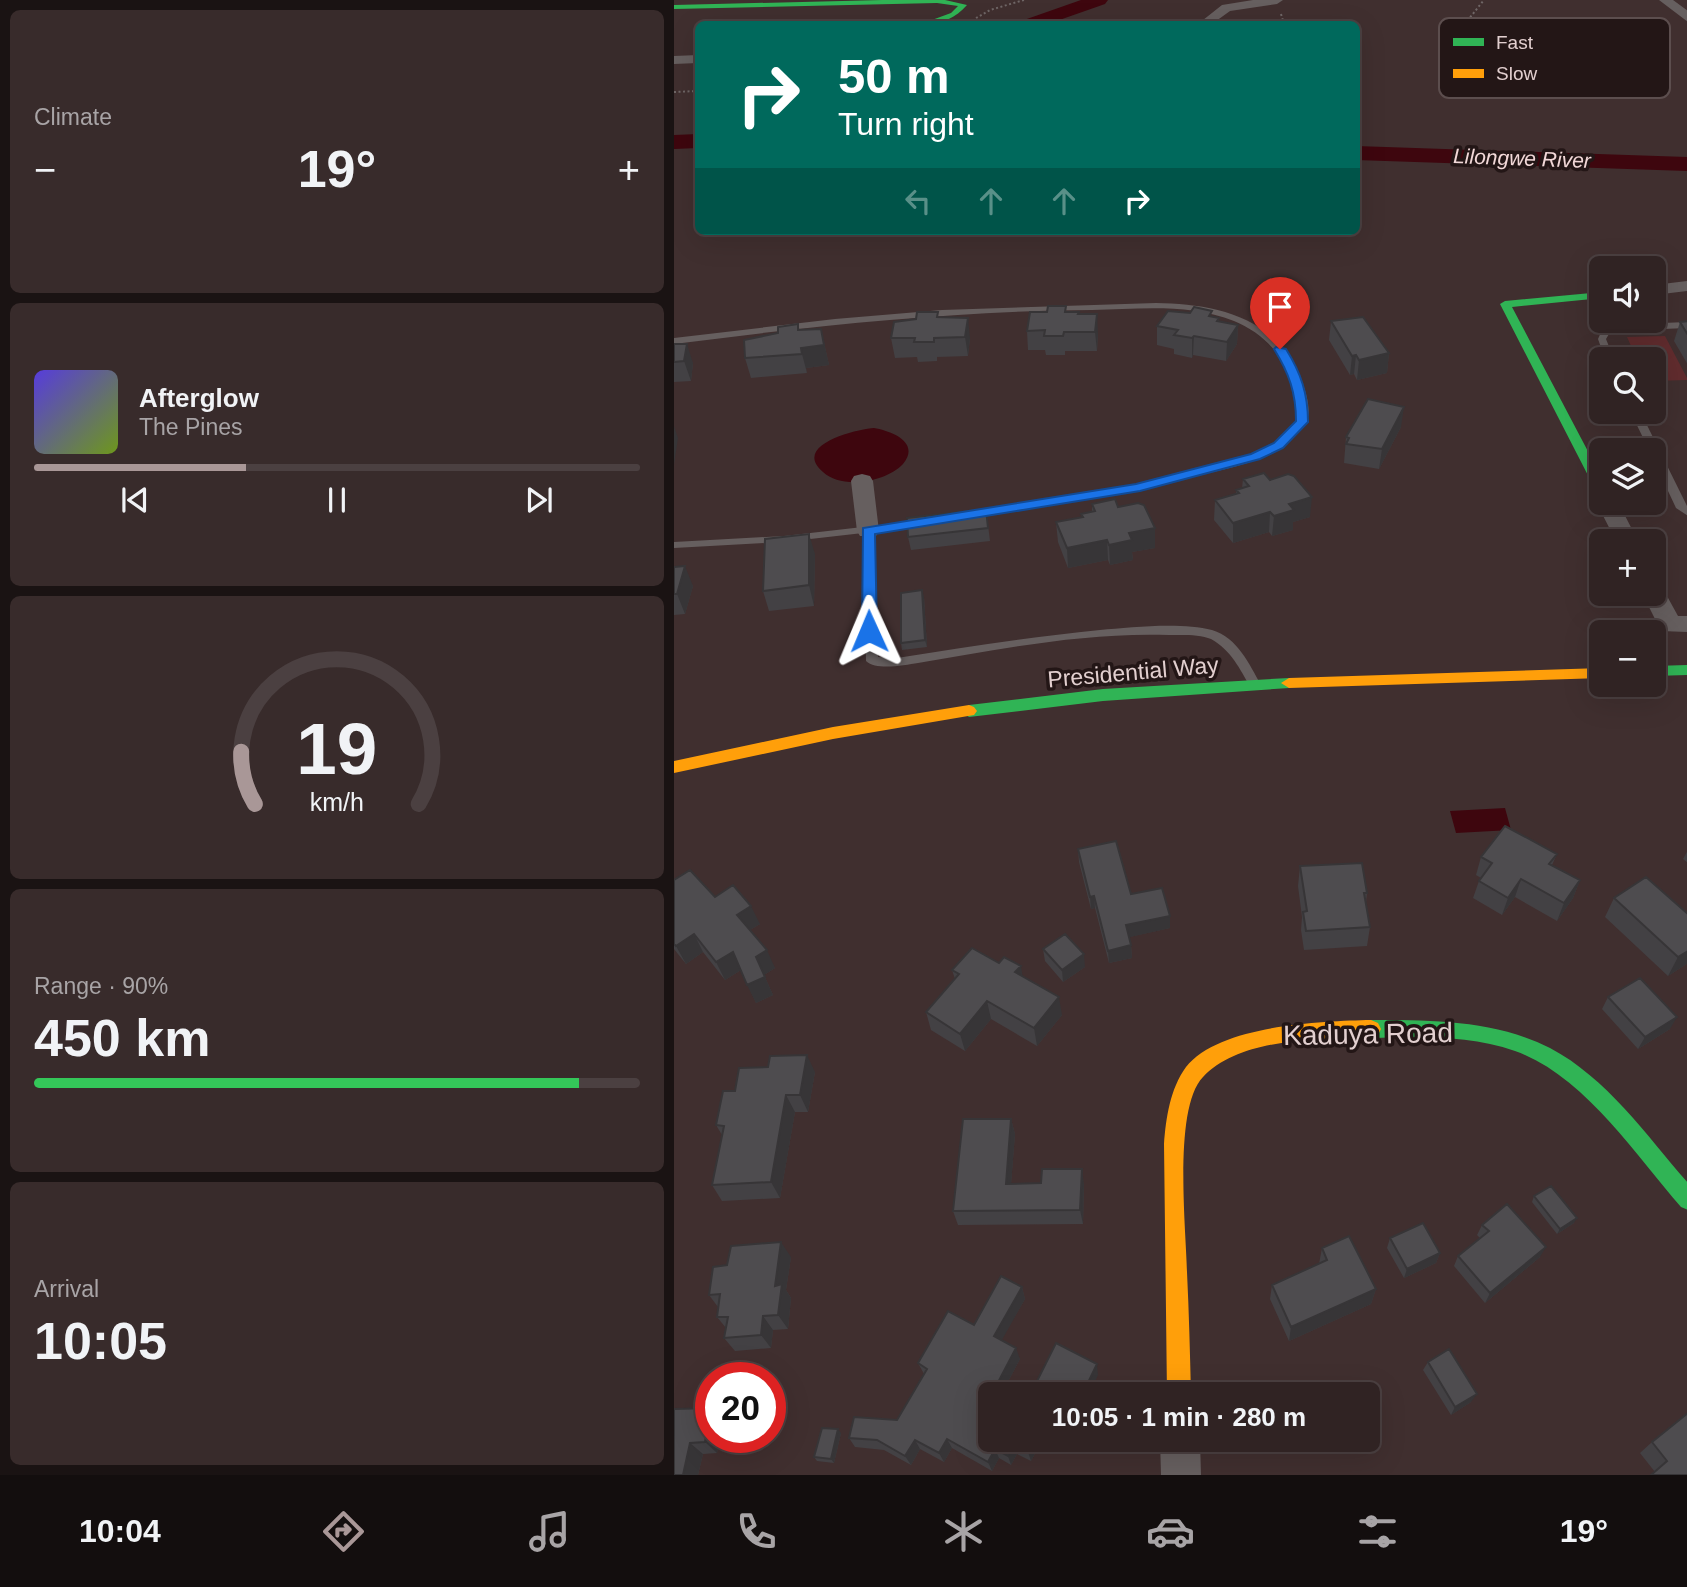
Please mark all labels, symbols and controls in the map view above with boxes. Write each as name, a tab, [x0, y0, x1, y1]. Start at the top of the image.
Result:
legend	[1439, 18, 1670, 98]
text: Fast	[1496, 32, 1534, 53]
icon: right	[723, 49, 814, 140]
text: 50 m	[838, 49, 950, 103]
text: Slow	[1496, 63, 1537, 84]
text: Climate	[34, 104, 112, 130]
text: Turn right	[838, 106, 974, 142]
text: 19°	[298, 140, 376, 198]
water label: Lilongwe River	[1453, 144, 1592, 172]
text: −	[34, 149, 56, 191]
text: +	[618, 149, 640, 191]
icon: left	[899, 182, 937, 220]
icon: ahead	[972, 182, 1010, 220]
icon: ahead	[1045, 182, 1083, 220]
icon: right	[1118, 182, 1156, 220]
map controls	[1589, 256, 1666, 697]
button: sound	[1589, 256, 1666, 333]
pin	[1250, 277, 1310, 349]
icon: arrive	[1261, 288, 1299, 326]
button: search	[1589, 347, 1666, 424]
text: Afterglow	[139, 383, 259, 413]
text: The Pines	[139, 414, 243, 440]
button: layers	[1589, 438, 1666, 515]
icon: previous	[116, 481, 154, 519]
icon: pause	[318, 481, 356, 519]
icon: next	[520, 481, 558, 519]
button: +	[1589, 529, 1666, 606]
position arrow	[832, 594, 906, 668]
button: −	[1589, 620, 1666, 697]
street label: Presidential Way	[1046, 652, 1220, 692]
text: 19	[297, 708, 377, 789]
text: km/h	[310, 787, 364, 815]
text: Range · 90%	[34, 973, 168, 999]
text: 450 km	[34, 1009, 210, 1067]
street label: Kaduya Road	[1283, 1017, 1453, 1051]
text: Arrival	[34, 1276, 99, 1302]
text: 10:05	[34, 1312, 167, 1370]
speed limit sign: 20	[695, 1362, 786, 1453]
text: 10:05 · 1 min · 280 m	[1052, 1402, 1306, 1432]
icon: directions	[319, 1507, 368, 1556]
icon: music	[525, 1507, 574, 1556]
icon: phone	[732, 1507, 781, 1556]
icon: climate	[939, 1507, 988, 1556]
icon: car	[1146, 1507, 1195, 1556]
icon: filters	[1353, 1507, 1402, 1556]
text: 10:04	[79, 1513, 161, 1549]
text: 19°	[1560, 1513, 1608, 1549]

